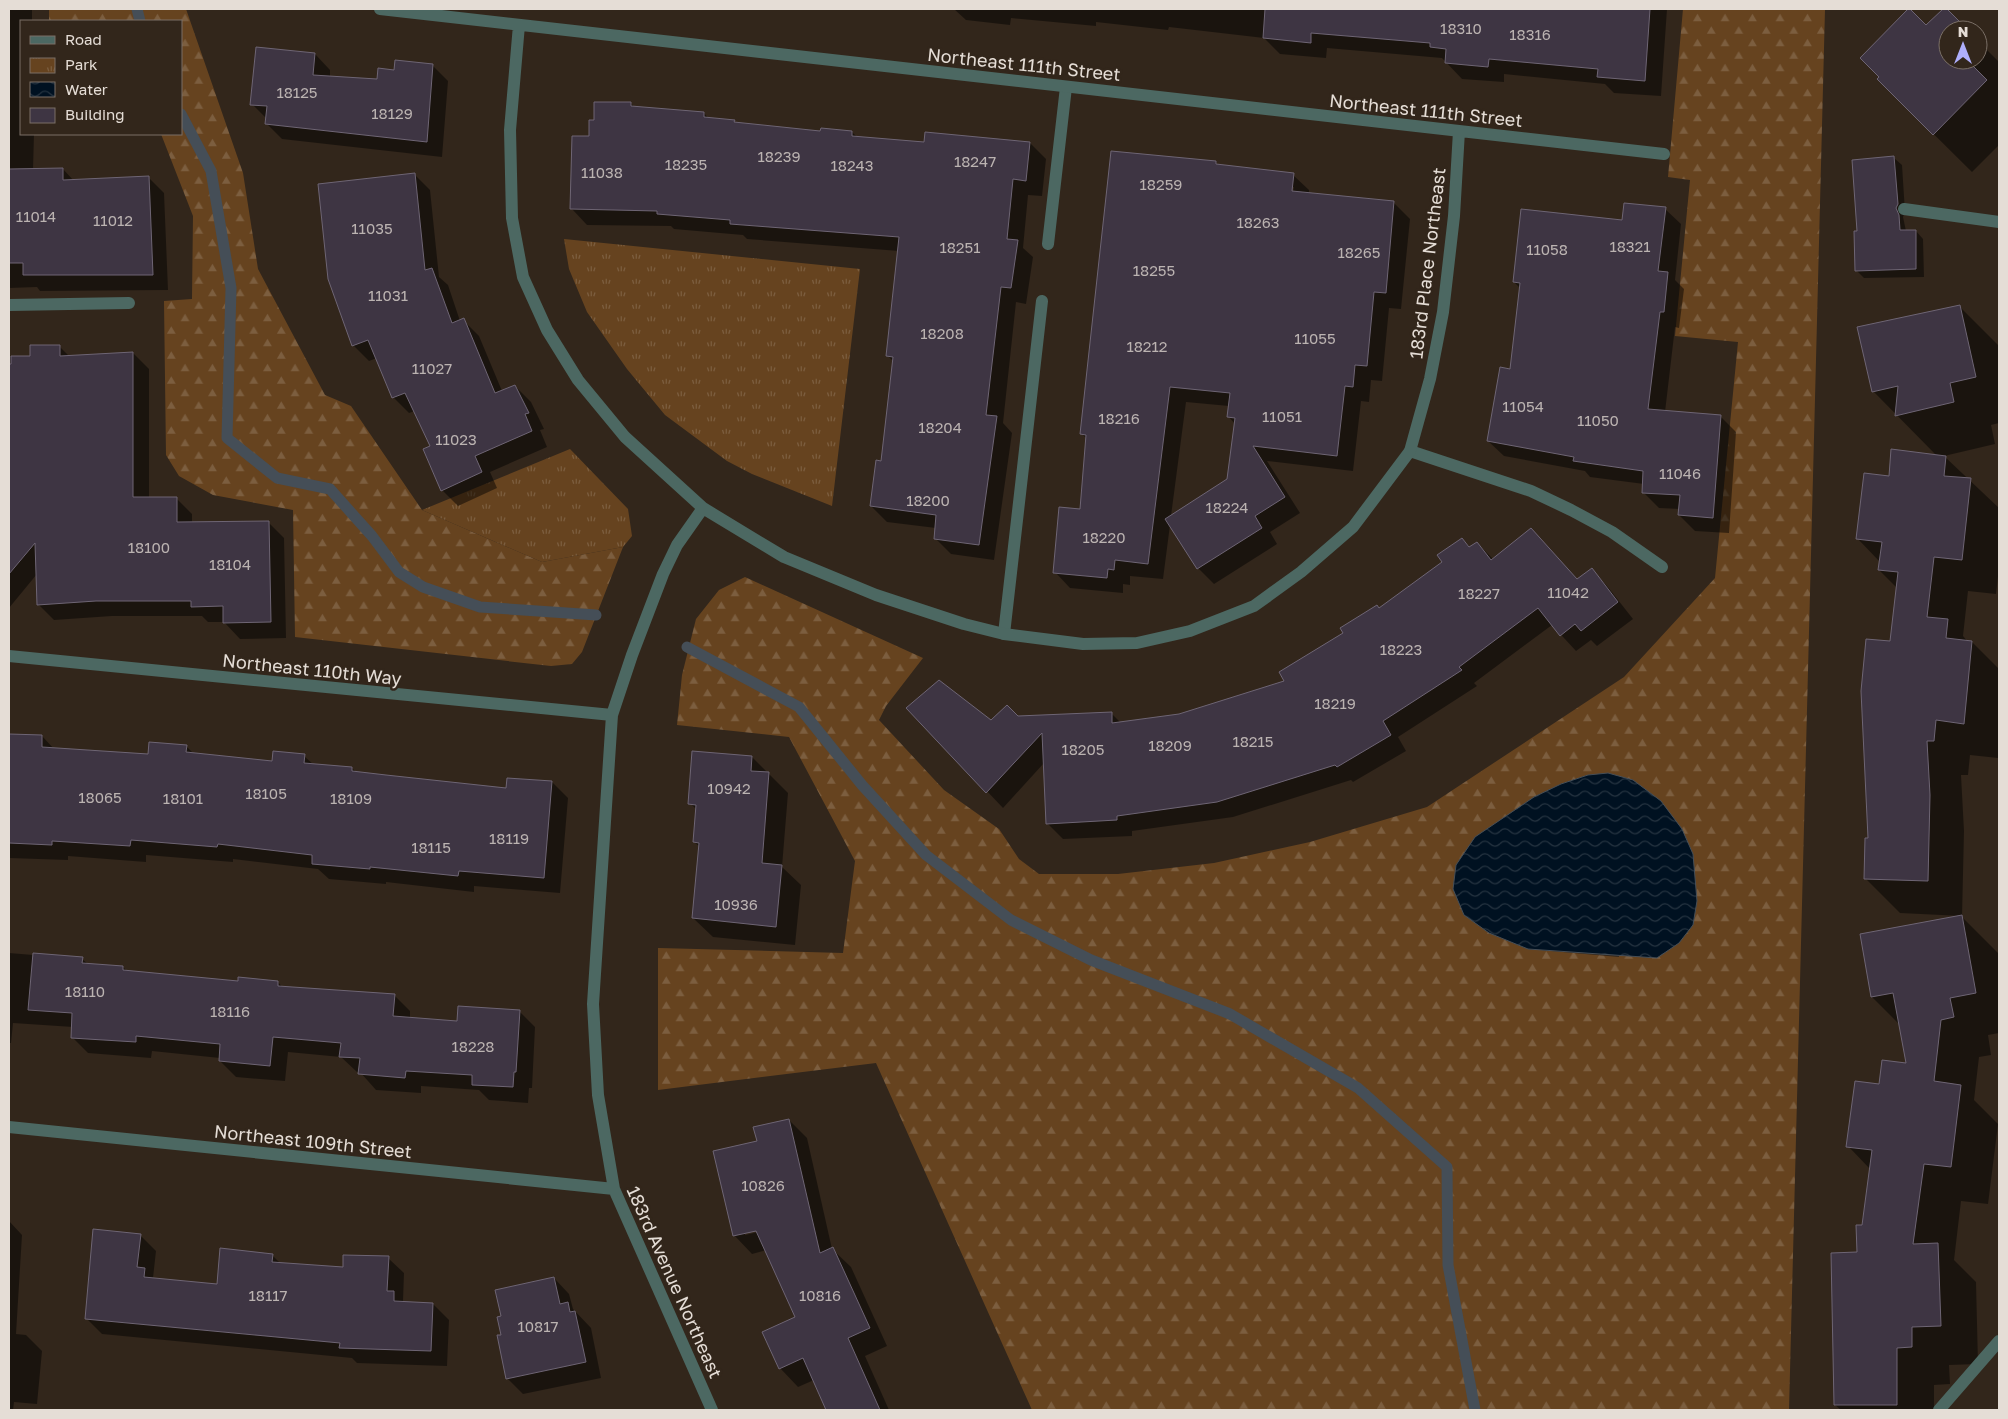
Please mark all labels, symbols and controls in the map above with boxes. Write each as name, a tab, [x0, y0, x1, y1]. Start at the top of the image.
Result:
house number: 18310	[1440, 19, 1482, 37]
legend	[20, 20, 182, 135]
north arrow	[1938, 20, 1988, 70]
text: N	[1958, 23, 1968, 40]
house number: 18316	[1509, 25, 1551, 43]
text: Road	[65, 30, 102, 48]
street label: Northeast 111th Street	[926, 43, 1122, 85]
text: Park	[65, 55, 98, 73]
text: Water	[65, 80, 108, 98]
house number: 18125	[276, 83, 318, 101]
street label: Northeast 111th Street	[1328, 89, 1524, 131]
house number: 18129	[371, 104, 413, 122]
text: Building	[65, 105, 125, 123]
house number: 18239	[758, 147, 800, 165]
house number: 18247	[954, 152, 996, 170]
house number: 18235	[665, 155, 707, 173]
house number: 18243	[830, 156, 874, 174]
house number: 11038	[581, 163, 623, 181]
street label: 183rd Place Northeast	[1404, 166, 1450, 360]
house number: 18259	[1140, 175, 1182, 193]
house number: 11014	[16, 207, 56, 225]
house number: 11012	[93, 211, 133, 229]
house number: 18263	[1237, 213, 1279, 231]
house number: 11035	[351, 219, 393, 237]
house number: 18321	[1609, 237, 1651, 255]
house number: 18251	[939, 238, 981, 256]
house number: 11058	[1526, 240, 1568, 258]
house number: 18265	[1338, 243, 1380, 261]
house number: 18255	[1133, 261, 1175, 279]
house number: 11031	[368, 286, 408, 304]
house number: 18208	[920, 324, 964, 342]
house number: 11055	[1294, 329, 1336, 347]
house number: 18212	[1126, 337, 1168, 355]
house number: 11027	[412, 359, 452, 377]
house number: 11054	[1502, 397, 1544, 415]
house number: 11051	[1262, 407, 1302, 425]
house number: 18216	[1098, 409, 1140, 427]
house number: 11050	[1577, 411, 1619, 429]
house number: 18204	[918, 418, 962, 436]
house number: 11023	[435, 430, 477, 448]
house number: 11046	[1659, 464, 1701, 482]
house number: 18200	[906, 491, 950, 509]
house number: 18224	[1206, 498, 1248, 516]
house number: 18220	[1082, 528, 1126, 546]
house number: 18100	[128, 538, 170, 556]
house number: 18104	[209, 555, 251, 573]
house number: 11042	[1547, 583, 1589, 601]
house number: 18227	[1458, 584, 1500, 602]
house number: 18223	[1380, 640, 1422, 658]
street label: Northeast 110th Way	[221, 649, 403, 689]
house number: 18219	[1314, 694, 1356, 712]
house number: 18215	[1232, 732, 1274, 750]
house number: 18209	[1148, 736, 1192, 754]
house number: 18205	[1061, 740, 1105, 758]
house number: 10942	[707, 779, 751, 797]
house number: 18105	[245, 784, 287, 802]
house number: 18065	[78, 788, 122, 806]
house number: 18101	[163, 789, 203, 807]
house number: 18109	[330, 789, 372, 807]
house number: 18119	[489, 829, 529, 847]
house number: 18115	[411, 838, 451, 856]
house number: 10936	[714, 895, 758, 913]
house number: 18110	[65, 982, 105, 1000]
house number: 18116	[210, 1002, 250, 1020]
house number: 18228	[452, 1037, 494, 1055]
street label: Northeast 109th Street	[213, 1120, 413, 1162]
house number: 10826	[741, 1176, 785, 1194]
street label: 183rd Avenue Northeast	[623, 1182, 727, 1382]
house number: 18117	[249, 1286, 288, 1304]
house number: 10816	[799, 1286, 841, 1304]
house number: 10817	[518, 1317, 559, 1335]

